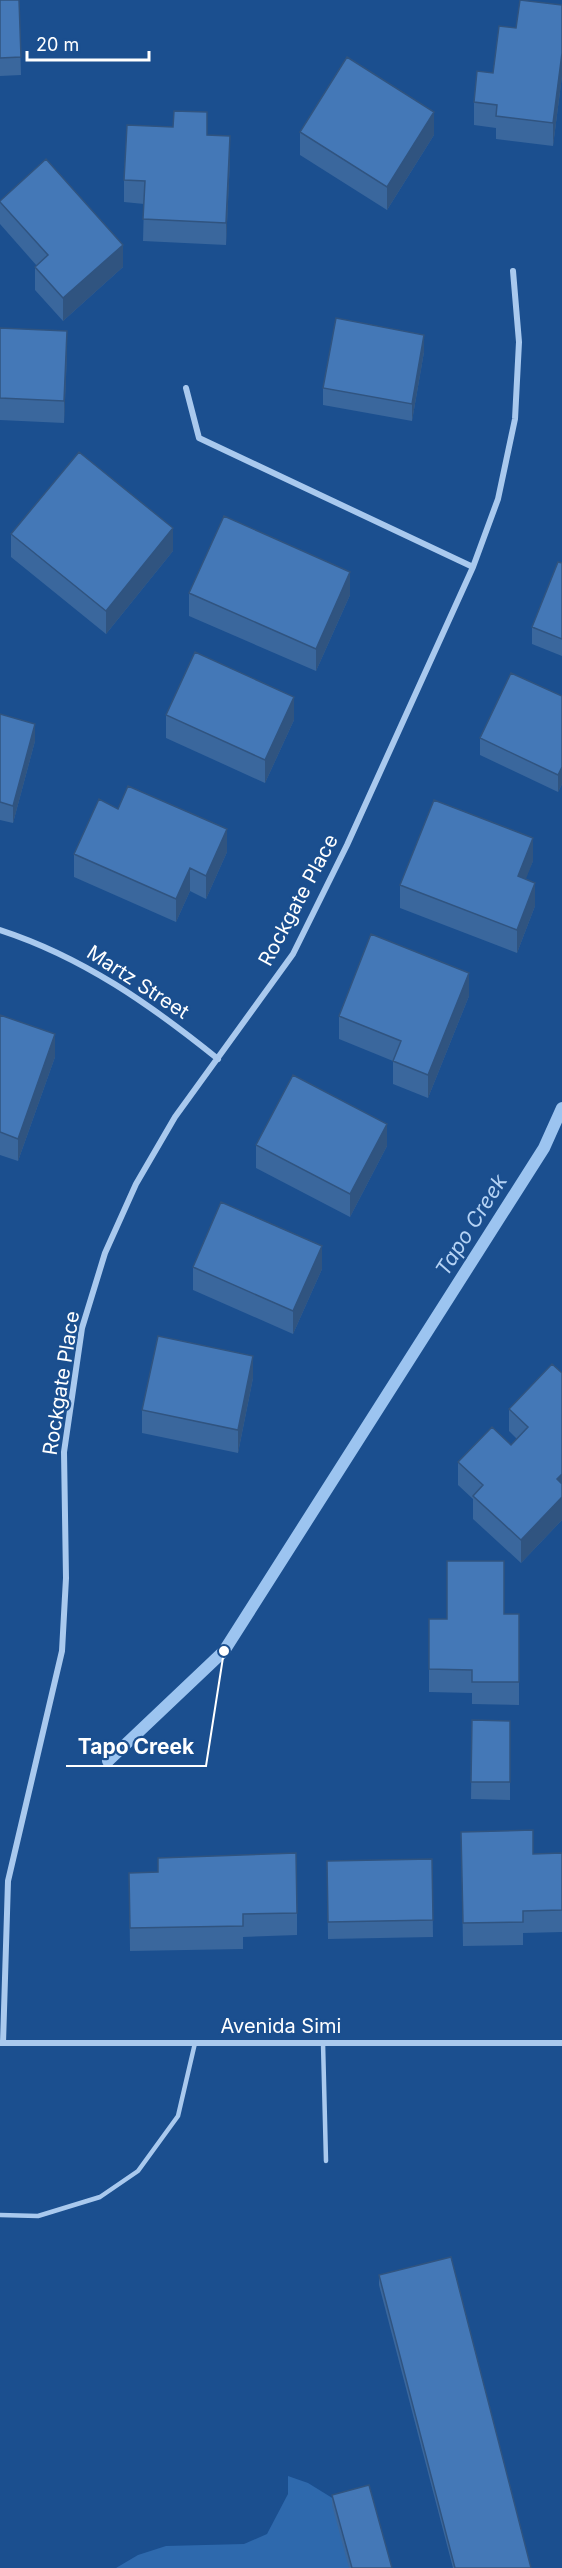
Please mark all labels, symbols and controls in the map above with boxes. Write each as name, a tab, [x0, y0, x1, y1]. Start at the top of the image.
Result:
scale bar	[27, 24, 148, 62]
text: 20 m	[36, 34, 79, 55]
street label: Rockgate Place	[253, 830, 343, 970]
street label: Martz Street	[82, 940, 194, 1024]
water label: Tapo Creek	[430, 1169, 512, 1280]
street label: Rockgate Place	[38, 1309, 84, 1457]
callout: Tapo Creek	[66, 1727, 206, 1766]
text: Tapo Creek	[78, 1734, 195, 1759]
street label: Avenida Simi	[221, 2014, 341, 2038]

